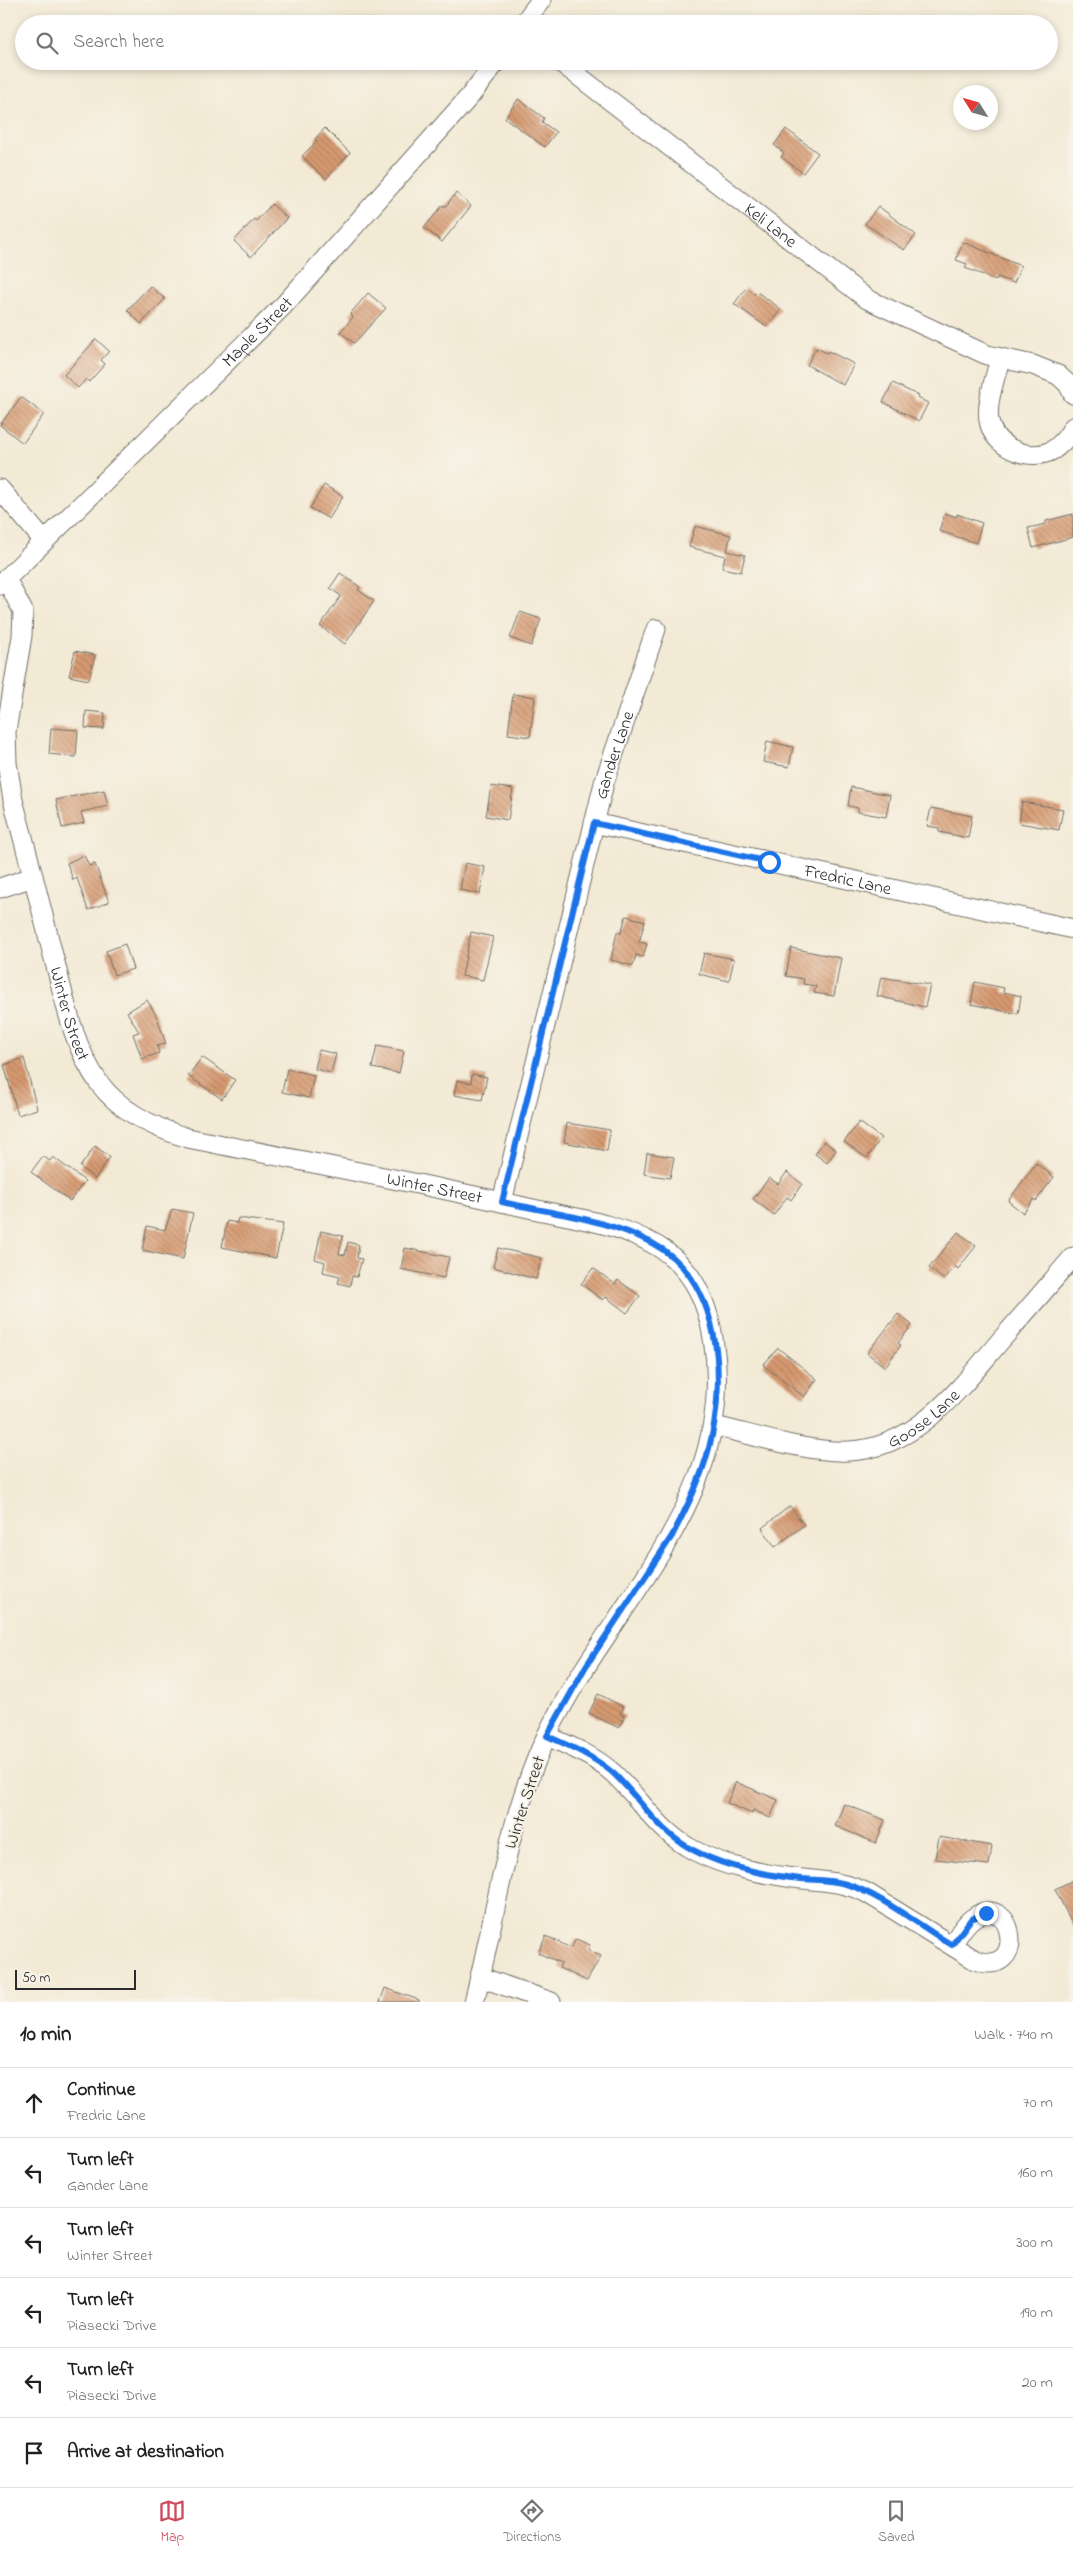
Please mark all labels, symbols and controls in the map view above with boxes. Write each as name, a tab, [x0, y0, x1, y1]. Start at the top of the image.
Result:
search box	[15, 15, 1058, 70]
icon: search	[33, 29, 61, 57]
text: Search here	[73, 29, 164, 56]
north arrow	[953, 85, 998, 130]
street label: Keli Lane	[738, 198, 803, 256]
street label: Maple Street	[217, 292, 300, 374]
street label: Gander Lane	[590, 707, 643, 802]
route start	[758, 851, 781, 874]
street label: Fredric Lane	[800, 859, 894, 904]
street label: Winter Street	[42, 964, 95, 1066]
street label: Winter Street	[384, 1167, 484, 1212]
street label: Goose Lane	[884, 1383, 968, 1456]
street label: Winter Street	[499, 1753, 553, 1853]
route end	[975, 1902, 998, 1925]
scale bar	[15, 1967, 136, 1990]
text: 50 m	[22, 1968, 50, 1989]
text: 10 min	[20, 2020, 71, 2050]
text: Walk · 740 m	[974, 2023, 1053, 2047]
text: Continue	[67, 2077, 135, 2104]
icon: ahead	[20, 2089, 48, 2117]
text: 70 m	[1023, 2091, 1053, 2115]
text: Fredric Lane	[67, 2104, 146, 2128]
text: Turn left	[67, 2147, 134, 2174]
icon: left	[20, 2159, 48, 2187]
text: 160 m	[1018, 2161, 1053, 2185]
text: Gander Lane	[67, 2174, 148, 2198]
text: Turn left	[67, 2217, 134, 2244]
icon: left	[20, 2229, 48, 2257]
text: 300 m	[1016, 2231, 1053, 2255]
text: Winter Street	[67, 2244, 153, 2268]
text: Turn left	[67, 2287, 134, 2314]
icon: left	[20, 2299, 48, 2327]
text: 190 m	[1020, 2301, 1053, 2325]
text: Piasecki Drive	[67, 2314, 157, 2338]
text: Turn left	[67, 2357, 134, 2384]
icon: left	[20, 2369, 48, 2397]
text: 20 m	[1022, 2371, 1053, 2395]
text: Piasecki Drive	[67, 2384, 157, 2408]
icon: arrive	[20, 2439, 48, 2467]
text: Arrive at destination	[67, 2439, 224, 2466]
tab: Map	[158, 2497, 186, 2548]
tab: Directions	[503, 2497, 561, 2548]
tab: Saved	[878, 2497, 915, 2548]

